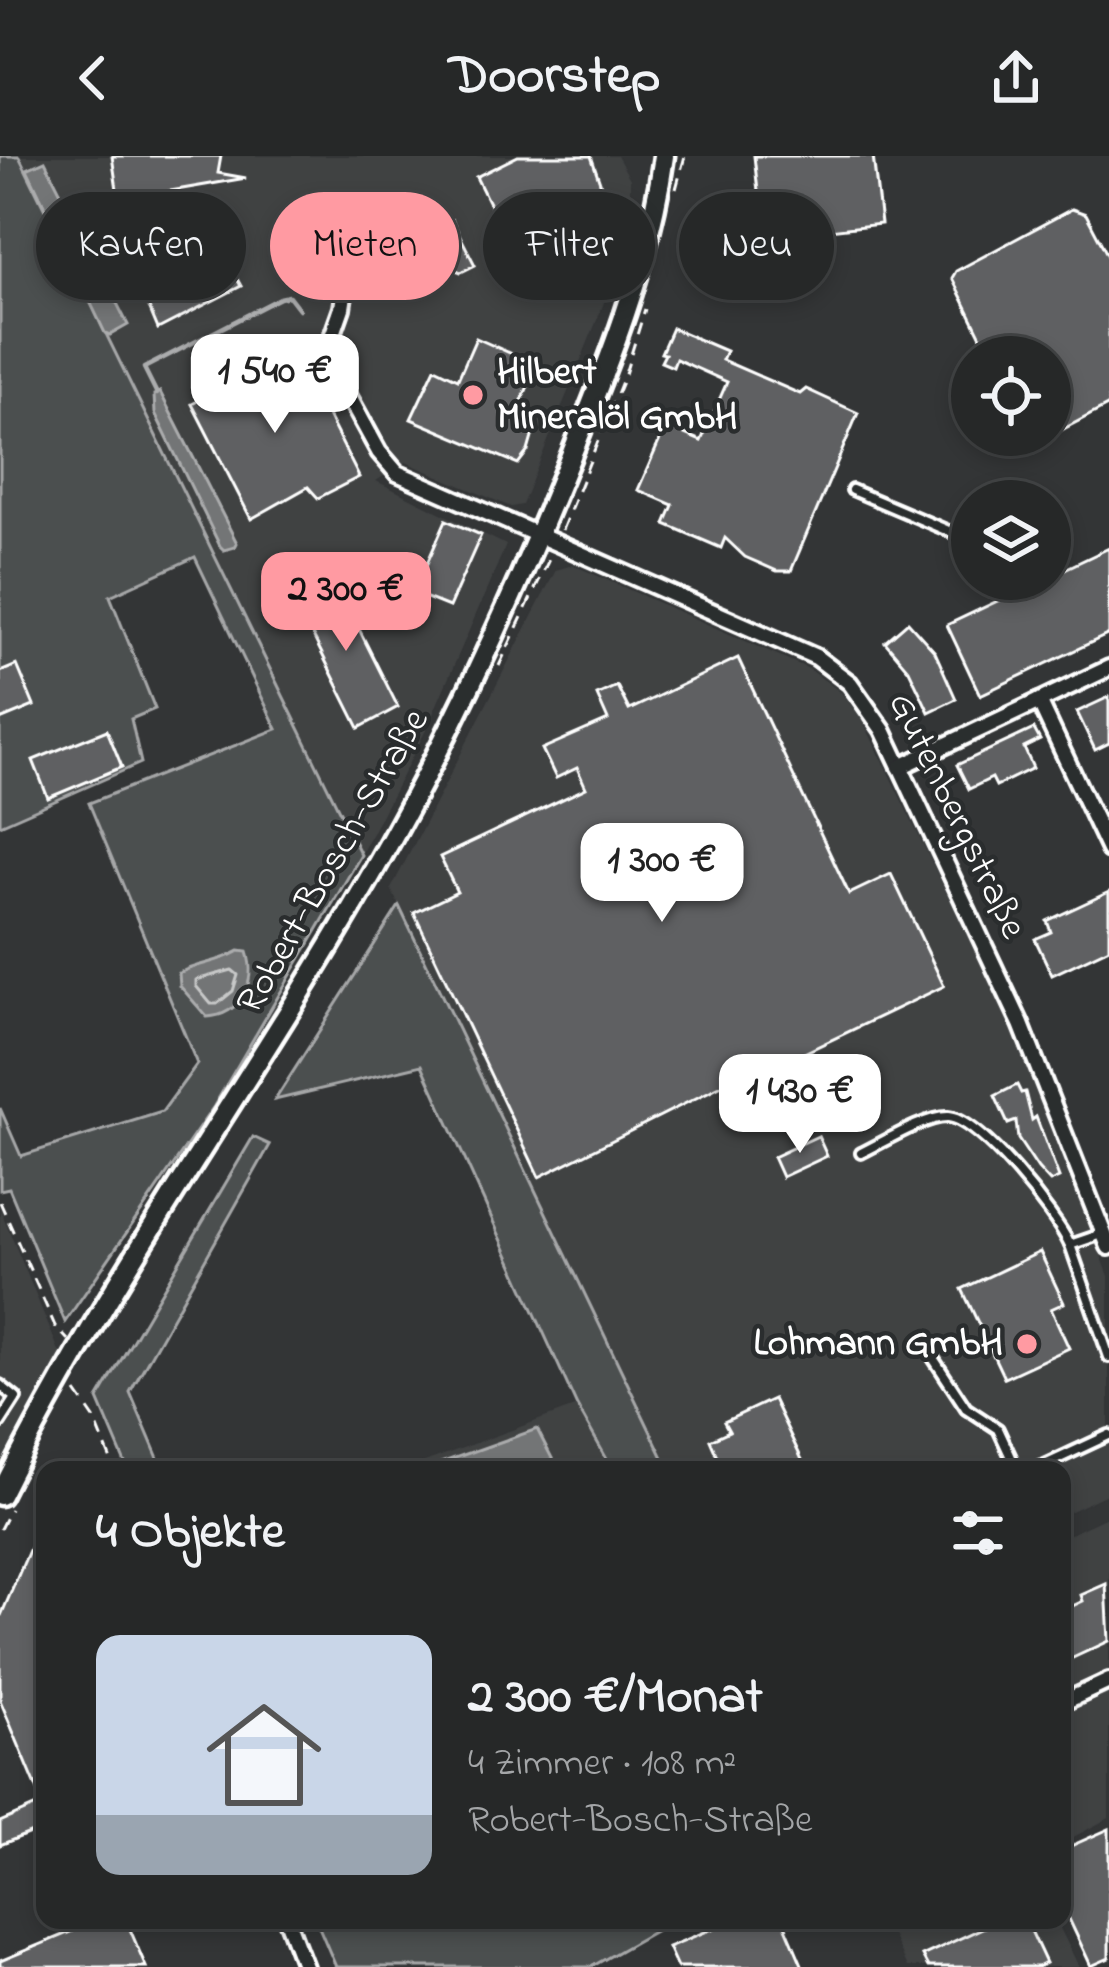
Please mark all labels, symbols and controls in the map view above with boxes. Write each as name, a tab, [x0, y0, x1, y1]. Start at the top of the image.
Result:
text: Doorstep	[449, 39, 660, 117]
icon: back	[60, 45, 126, 111]
icon: share	[983, 45, 1049, 111]
chip: Kaufen	[36, 192, 246, 300]
chip: Mieten	[270, 192, 459, 300]
chip: Filter	[483, 192, 655, 300]
chip: Neu	[679, 192, 834, 300]
pin: 1 540 €	[164, 334, 386, 436]
map controls	[951, 336, 1071, 600]
button: locate	[951, 336, 1071, 456]
text: 1 540 €	[218, 344, 332, 401]
place label: Hilbert Mineralöl GmbH	[497, 345, 737, 447]
marker: Hilbert Mineralöl GmbH	[460, 382, 486, 408]
button: layers	[951, 480, 1071, 600]
pin: 2 300 €	[235, 552, 457, 654]
text: 2 300 €	[288, 562, 404, 619]
street label: Gutenbergstraße	[872, 683, 1041, 949]
street label: Robert-Bosch-Straße	[223, 698, 445, 1025]
pin: 1 300 €	[551, 823, 773, 925]
text: 1 300 €	[608, 833, 716, 890]
pin: 1 430 €	[689, 1054, 911, 1156]
text: 1 430 €	[746, 1064, 854, 1121]
place label: Lohmann GmbH	[753, 1316, 1003, 1373]
marker: Lohmann GmbH	[1014, 1331, 1040, 1357]
text: 4 Objekte	[96, 1496, 285, 1571]
icon: filters	[945, 1500, 1011, 1566]
text: 2 300 €/Monat	[468, 1661, 763, 1736]
icon: home	[192, 1683, 336, 1827]
text: 4 Zimmer · 108 m²	[468, 1736, 736, 1793]
text: Robert-Bosch-Straße	[468, 1793, 813, 1850]

